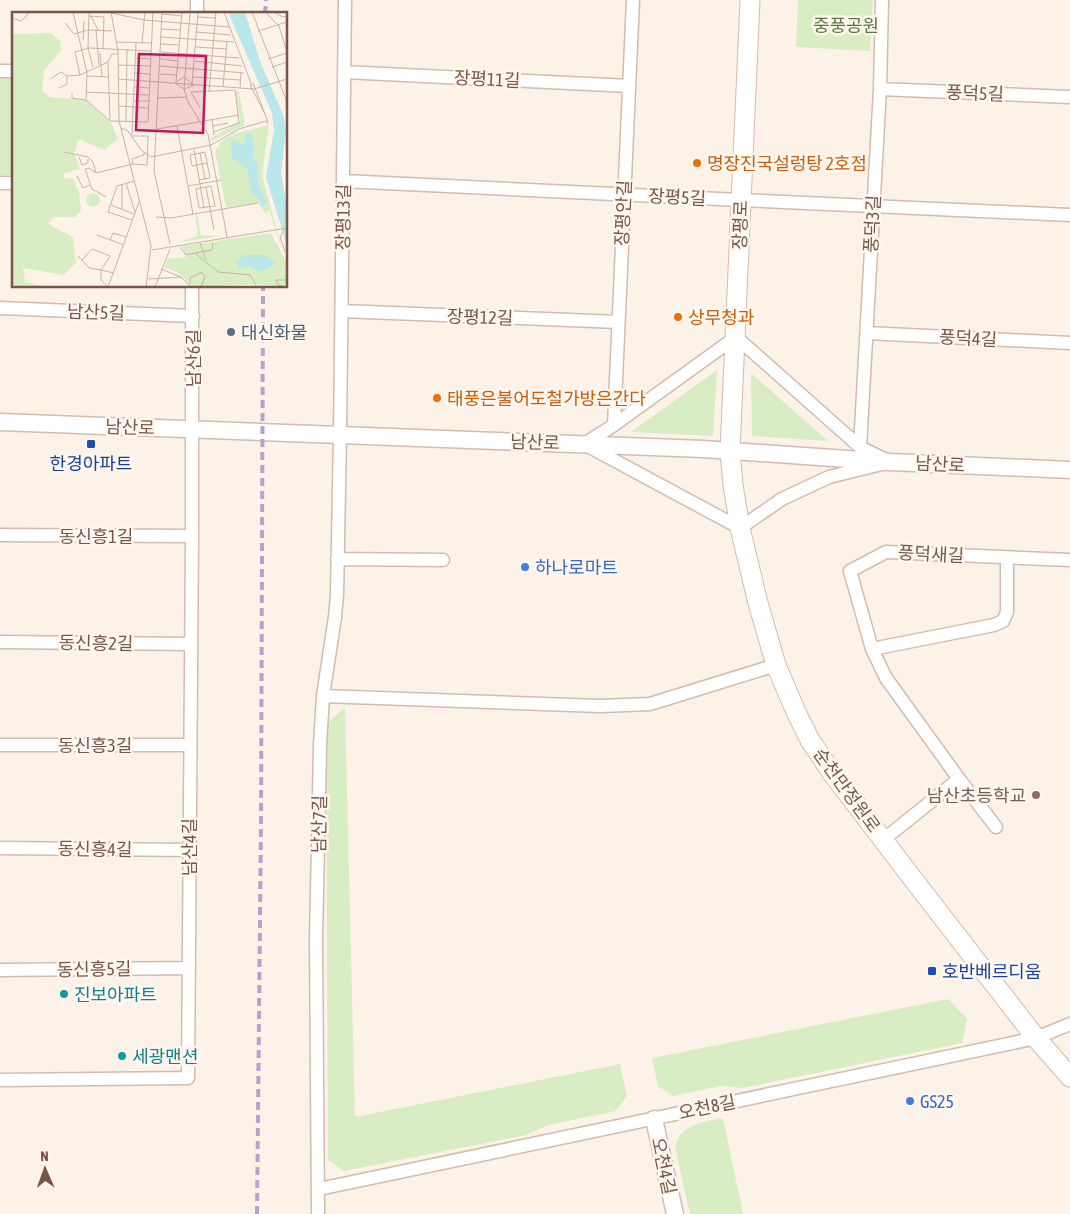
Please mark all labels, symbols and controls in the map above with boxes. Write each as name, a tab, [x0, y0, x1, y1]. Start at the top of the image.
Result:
inset map	[12, 12, 288, 288]
park label: 중풍공원	[813, 15, 879, 36]
street label: 장평11길	[453, 67, 521, 91]
street label: 풍덕5길	[946, 81, 1004, 105]
place label: 명장진국설렁탕 2호점	[707, 153, 867, 174]
marker: 명장진국설렁탕 2호점	[691, 157, 703, 169]
street label: 장평안길	[611, 179, 635, 247]
street label: 장평13길	[332, 184, 354, 250]
street label: 장평5길	[647, 185, 707, 209]
street label: 풍덕3길	[860, 194, 884, 254]
street label: 장평로	[729, 200, 751, 250]
street label: 남산5길	[67, 300, 125, 324]
street label: 장평12길	[446, 305, 514, 329]
place label: 상무청과	[688, 307, 755, 328]
marker: 상무청과	[672, 311, 684, 323]
place label: 대신화물	[241, 322, 307, 343]
marker: 대신화물	[225, 326, 237, 338]
street label: 풍덕4길	[938, 326, 998, 350]
street label: 남산6길	[183, 329, 204, 387]
place label: 태풍은불어도철가방은간다	[447, 388, 646, 409]
marker: 태풍은불어도철가방은간다	[431, 392, 443, 404]
street label: 남산로	[105, 416, 155, 438]
street label: 남산로	[510, 431, 560, 453]
marker: 한경아파트	[85, 438, 97, 450]
street label: 남산로	[915, 452, 965, 476]
place label: 한경아파트	[50, 453, 132, 474]
street label: 동신흥1길	[59, 526, 133, 547]
street label: 풍덕새길	[897, 542, 965, 566]
place label: 하나로마트	[535, 557, 618, 578]
marker: 하나로마트	[519, 561, 531, 573]
street label: 동신흥2길	[58, 632, 134, 654]
street label: 동신흥3길	[58, 735, 132, 756]
street label: 순천만정원로	[809, 744, 885, 836]
place label: 남산초등학교	[927, 785, 1026, 806]
marker: 남산초등학교	[1030, 789, 1042, 801]
street label: 남산7길	[308, 795, 330, 853]
street label: 남산4길	[179, 818, 200, 876]
street label: 동신흥4길	[57, 838, 133, 860]
street label: 동신흥5길	[56, 958, 132, 980]
place label: 호반베르디움	[942, 961, 1041, 982]
marker: 호반베르디움	[926, 965, 938, 977]
place label: 진보아파트	[74, 984, 157, 1005]
marker: 진보아파트	[58, 988, 70, 1000]
place label: 세광맨션	[132, 1046, 198, 1067]
marker: 세광맨션	[116, 1050, 128, 1062]
street label: 오천8길	[676, 1091, 738, 1123]
place label: GS25	[920, 1091, 954, 1112]
marker: GS25	[904, 1095, 916, 1107]
street label: 오천4길	[648, 1135, 680, 1197]
north arrow	[20, 1144, 70, 1194]
text: N	[40, 1148, 49, 1164]

